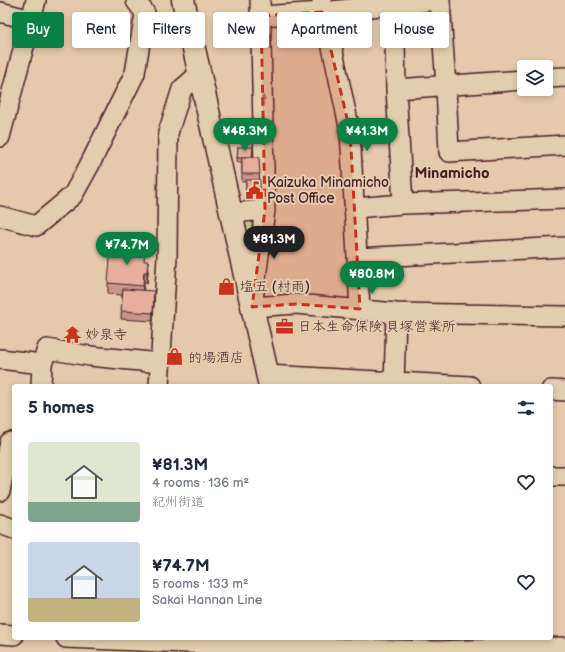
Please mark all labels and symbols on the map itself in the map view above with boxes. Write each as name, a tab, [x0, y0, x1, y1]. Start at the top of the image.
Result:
one-way arrow	[260, 94, 266, 107]
pin: ¥48.3M	[212, 118, 278, 152]
pin: ¥41.3M	[334, 118, 400, 152]
district label: Minamicho	[414, 164, 490, 183]
place label: Kaizuka Minamicho Post Office	[267, 174, 389, 207]
public building icon: Kaizuka Minamicho Post Office	[244, 180, 264, 200]
pin: ¥81.3M	[241, 226, 307, 260]
pin: ¥74.7M	[94, 232, 160, 266]
pin: ¥80.8M	[339, 261, 405, 295]
shop icon: 塩五 (村雨)	[217, 276, 237, 296]
place label: 塩五 (村雨)	[240, 278, 310, 295]
office icon: 日本生命保険 貝塚営業所	[275, 316, 295, 336]
place label: 日本生命保険 貝塚営業所	[298, 318, 456, 335]
temple icon: 妙泉寺	[62, 324, 82, 344]
place label: 妙泉寺	[85, 326, 127, 343]
shop icon: 的場酒店	[165, 347, 185, 367]
place label: 的場酒店	[188, 349, 244, 366]

